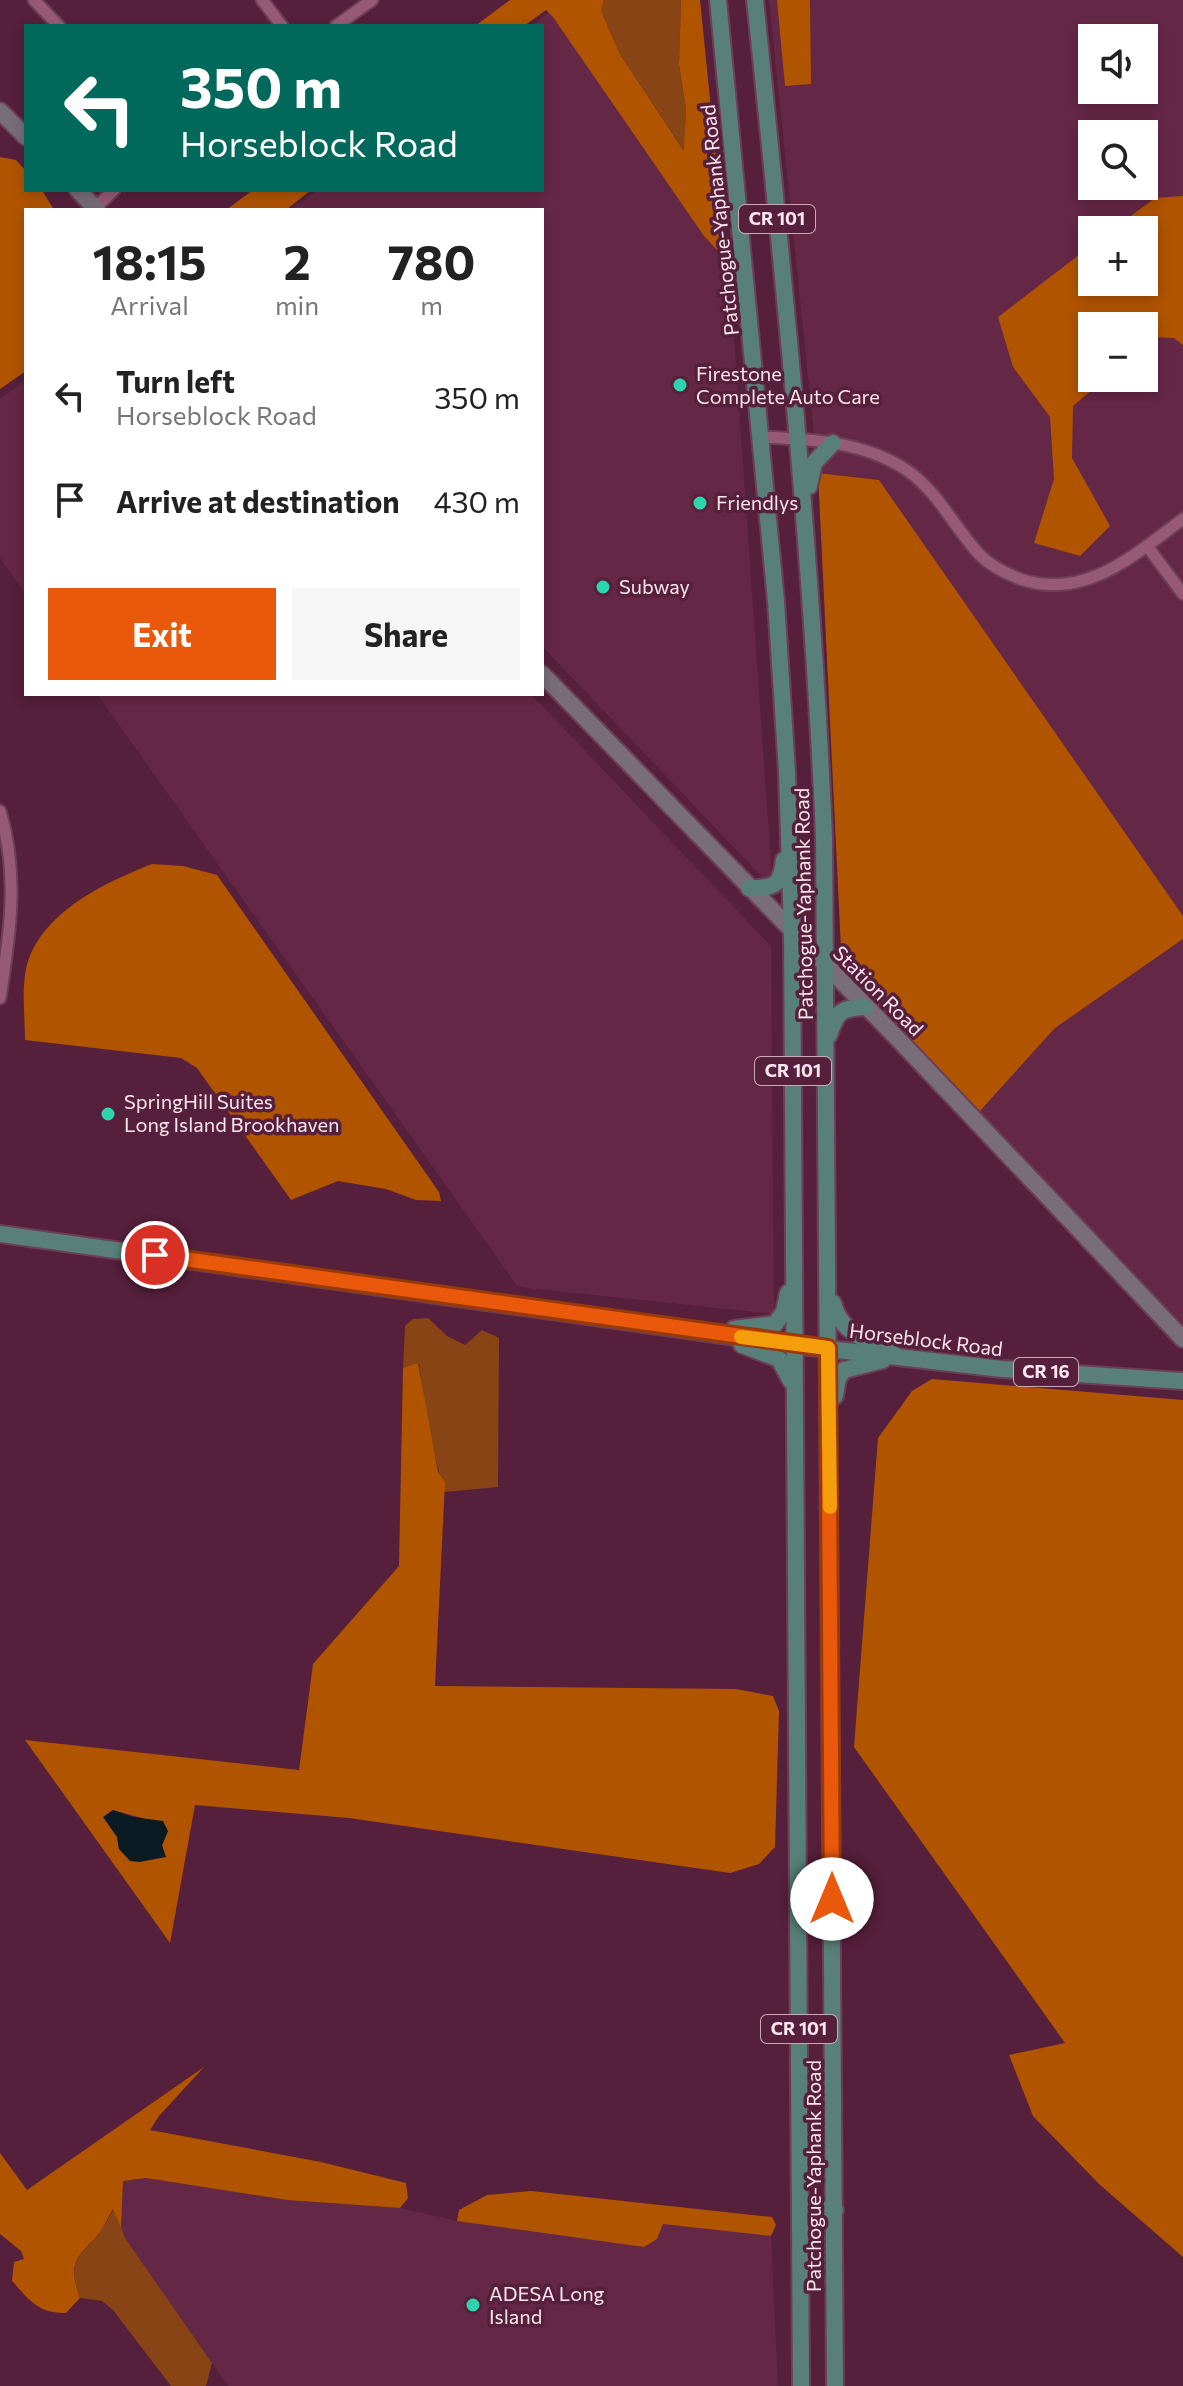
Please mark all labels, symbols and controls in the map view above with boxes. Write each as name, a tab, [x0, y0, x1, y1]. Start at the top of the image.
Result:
map controls	[1078, 24, 1158, 392]
button: sound	[1078, 24, 1158, 104]
text: 350 m	[180, 51, 342, 120]
icon: left	[48, 56, 152, 160]
street label: Patchogue-Yaphank Road	[695, 103, 743, 337]
text: Horseblock Road	[180, 120, 458, 164]
button: search	[1078, 120, 1158, 200]
road number: CR 101	[739, 205, 815, 233]
button: +	[1078, 216, 1158, 296]
text: 18:15	[93, 231, 206, 290]
text: 2	[283, 231, 311, 290]
text: 780	[388, 231, 475, 290]
text: Arrival	[110, 289, 189, 320]
text: min	[275, 289, 319, 320]
text: m	[420, 289, 443, 320]
button: −	[1078, 312, 1158, 392]
place label: Firestone Complete Auto Care	[696, 361, 880, 408]
text: Turn left	[116, 362, 235, 399]
icon: left	[48, 374, 92, 418]
marker: Firestone Complete Auto Care	[671, 376, 689, 394]
text: 350 m	[434, 378, 520, 415]
text: Horseblock Road	[116, 399, 317, 430]
icon: arrive	[48, 478, 92, 522]
text: Arrive at destination	[116, 482, 400, 519]
text: 430 m	[433, 482, 520, 519]
place label: Friendlys	[716, 490, 798, 514]
marker: Friendlys	[691, 494, 709, 512]
place label: Subway	[619, 574, 690, 598]
marker: Subway	[594, 578, 612, 596]
button: Exit	[48, 588, 276, 680]
button: Share	[292, 588, 520, 680]
street label: Patchogue-Yaphank Road	[789, 788, 817, 1020]
street label: Station Road	[829, 940, 929, 1040]
road number: CR 101	[755, 1057, 831, 1085]
place label: SpringHill Suites Long Island Brookhaven	[124, 1089, 340, 1136]
marker: SpringHill Suites Long Island Brookhaven	[99, 1105, 117, 1123]
pin	[121, 1221, 189, 1289]
icon: arrive	[133, 1233, 177, 1277]
street label: Horseblock Road	[848, 1318, 1004, 1360]
road number: CR 16	[1014, 1358, 1078, 1386]
position arrow	[790, 1857, 874, 1941]
road number: CR 101	[761, 2015, 837, 2043]
street label: Patchogue-Yaphank Road	[801, 2060, 825, 2292]
place label: ADESA Long Island	[489, 2281, 605, 2328]
marker: ADESA Long Island	[464, 2296, 482, 2314]

